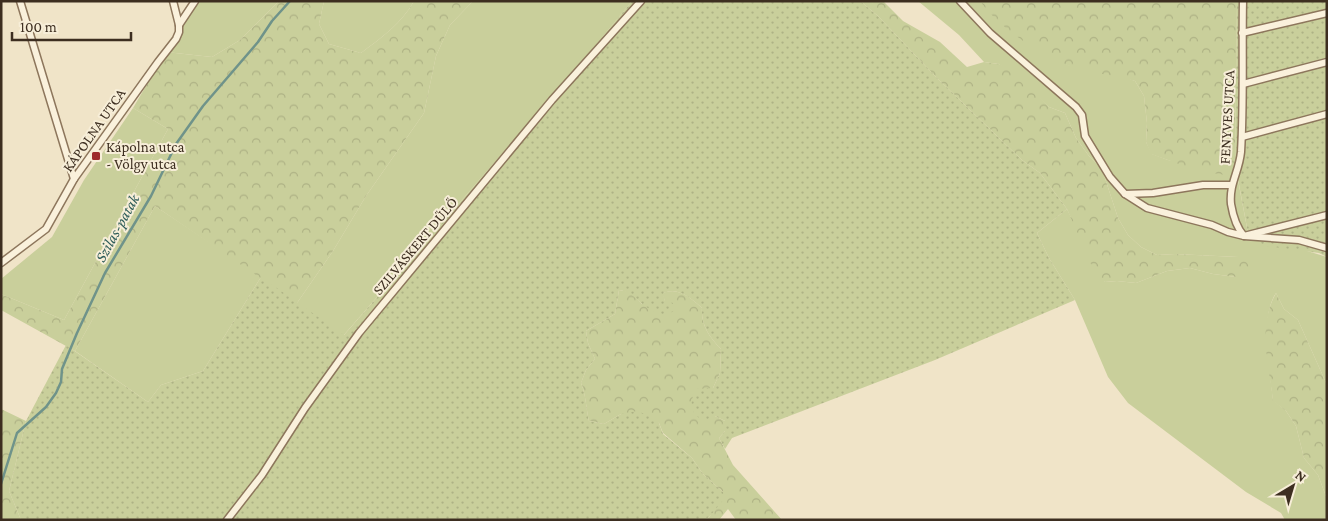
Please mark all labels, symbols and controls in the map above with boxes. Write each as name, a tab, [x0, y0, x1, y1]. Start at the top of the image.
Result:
scale bar	[12, 10, 131, 42]
text: 100 m	[20, 19, 57, 35]
street label: FENYVES UTCA	[1217, 69, 1237, 165]
street label: KÁPOLNA UTCA	[59, 85, 129, 175]
place label: Kápolna utca - Völgy utca	[106, 139, 185, 173]
marker: Kápolna utca - Völgy utca	[90, 150, 102, 162]
water label: Szilas-patak	[92, 190, 144, 265]
street label: SZILVÁSKERT DŰLŐ	[370, 194, 460, 298]
north arrow	[1268, 461, 1318, 511]
text: N	[1292, 467, 1310, 485]

